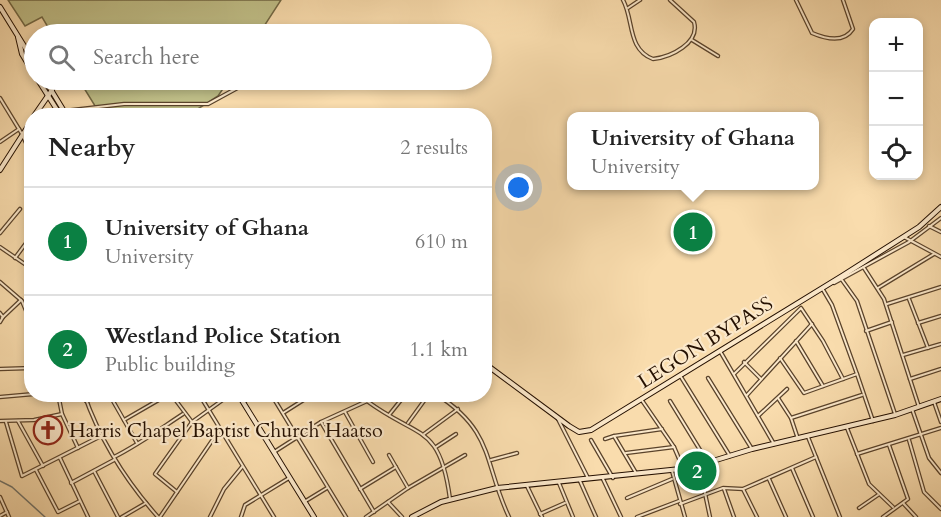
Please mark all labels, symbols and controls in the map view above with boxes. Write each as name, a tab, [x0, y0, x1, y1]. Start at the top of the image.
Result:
map controls	[869, 18, 923, 180]
button: +	[869, 18, 923, 72]
search box	[24, 24, 492, 90]
icon: search	[45, 41, 78, 74]
text: Search here	[93, 42, 200, 72]
button: −	[869, 72, 923, 126]
popup	[567, 112, 819, 190]
text: University of Ghana	[591, 123, 795, 153]
button: locate	[869, 126, 923, 180]
text: Nearby	[48, 130, 136, 165]
text: 2 results	[400, 134, 468, 161]
text: University	[591, 153, 680, 180]
your location	[504, 173, 533, 202]
pin: 1	[674, 210, 712, 254]
text: University of Ghana	[105, 213, 309, 243]
text: 1	[62, 228, 73, 255]
text: 610 m	[415, 228, 468, 255]
text: University	[105, 243, 194, 270]
street label: LEGON BYPASS	[633, 290, 778, 395]
text: Westland Police Station	[105, 321, 341, 351]
text: 2	[62, 336, 73, 363]
text: 1.1 km	[409, 336, 468, 363]
text: Public building	[105, 351, 235, 378]
church icon: Harris Chapel Baptist Church Haatso	[32, 414, 64, 446]
place label: Harris Chapel Baptist Church Haatso	[69, 417, 383, 444]
pin: 2	[678, 448, 716, 494]

